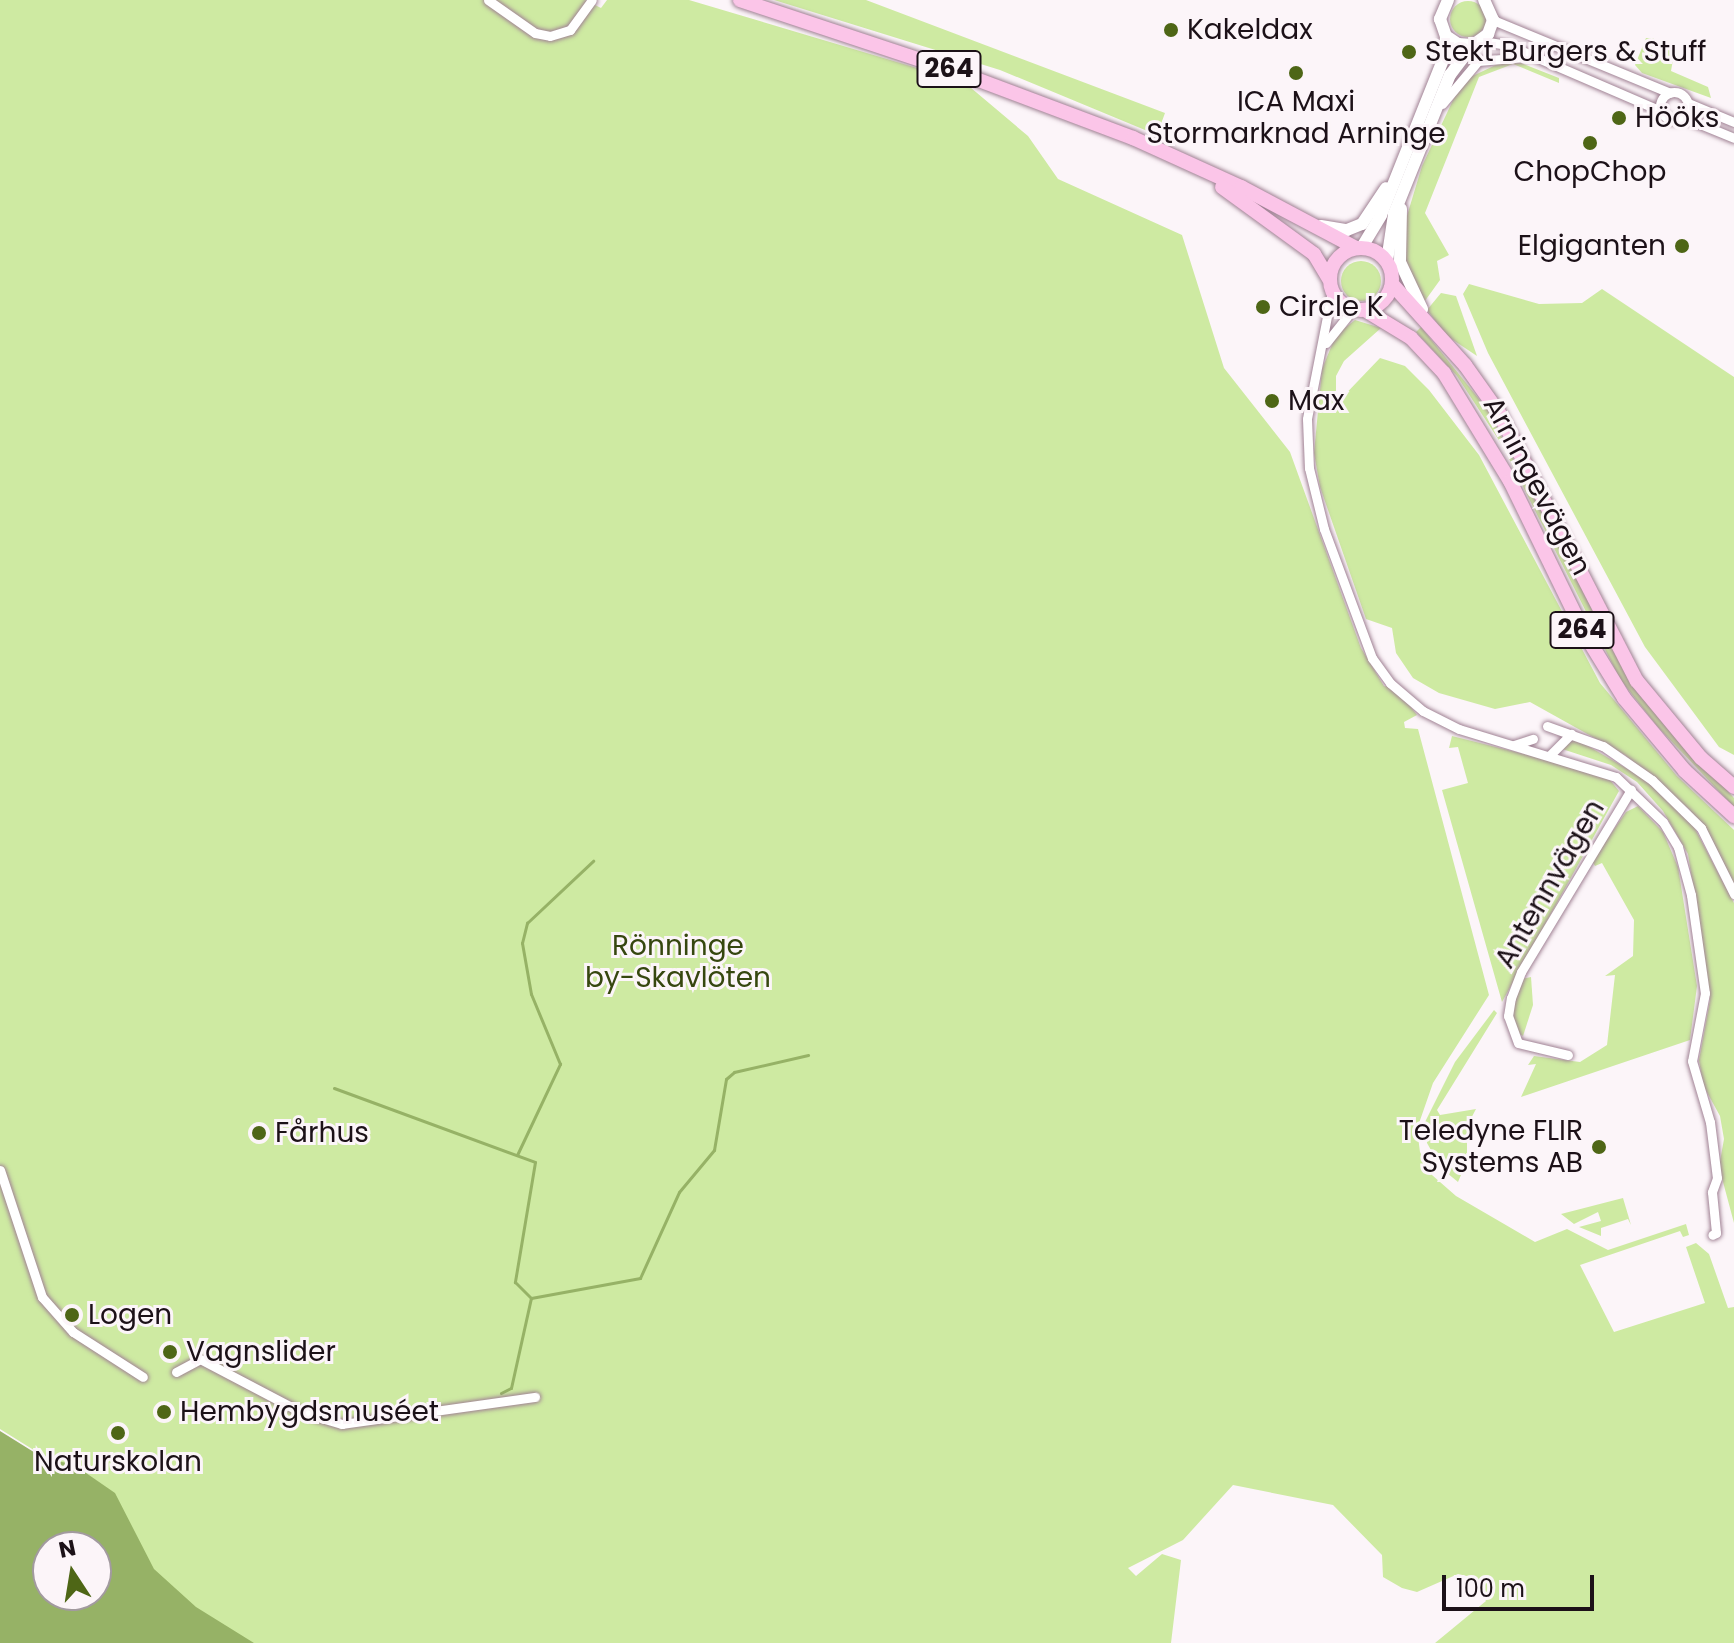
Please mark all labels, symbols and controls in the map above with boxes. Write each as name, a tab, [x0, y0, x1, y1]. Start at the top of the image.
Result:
place label: Kakeldax	[1187, 13, 1313, 47]
marker: Kakeldax	[1162, 21, 1180, 39]
place label: Stekt Burgers & Stuff	[1425, 35, 1707, 69]
marker: Stekt Burgers & Stuff	[1400, 43, 1418, 61]
road number: 264	[915, 47, 983, 91]
marker: ICA Maxi Stormarknad Arninge	[1287, 64, 1305, 82]
place label: ICA Maxi Stormarknad Arninge	[1146, 85, 1446, 151]
place label: Hööks	[1635, 101, 1719, 135]
marker: Hööks	[1610, 109, 1628, 127]
marker: ChopChop	[1581, 134, 1599, 152]
place label: ChopChop	[1514, 155, 1666, 189]
place label: Elgiganten	[1518, 229, 1666, 263]
marker: Elgiganten	[1673, 237, 1691, 255]
place label: Circle K	[1279, 290, 1383, 324]
marker: Circle K	[1254, 298, 1272, 316]
place label: Max	[1288, 384, 1344, 418]
street label: Arningevägen	[1476, 391, 1598, 581]
marker: Max	[1263, 392, 1281, 410]
road number: 264	[1548, 608, 1616, 652]
street label: Antennvägen	[1488, 794, 1612, 974]
park label: Rönninge by-Skavlöten	[585, 929, 771, 995]
place label: Teledyne FLIR Systems AB	[1399, 1114, 1583, 1180]
place label: Fårhus	[275, 1116, 369, 1150]
marker: Fårhus	[250, 1124, 268, 1142]
marker: Teledyne FLIR Systems AB	[1590, 1138, 1608, 1156]
place label: Logen	[88, 1298, 172, 1332]
marker: Logen	[63, 1306, 81, 1324]
place label: Vagnslider	[186, 1335, 336, 1369]
marker: Vagnslider	[161, 1343, 179, 1361]
place label: Hembygdsmuséet	[180, 1395, 439, 1429]
marker: Hembygdsmuséet	[155, 1403, 173, 1421]
marker: Naturskolan	[109, 1424, 127, 1442]
place label: Naturskolan	[34, 1445, 202, 1479]
north arrow	[32, 1531, 112, 1611]
text: N	[56, 1532, 79, 1566]
scale bar	[1446, 1559, 1598, 1609]
text: 100 m	[1456, 1572, 1525, 1605]

